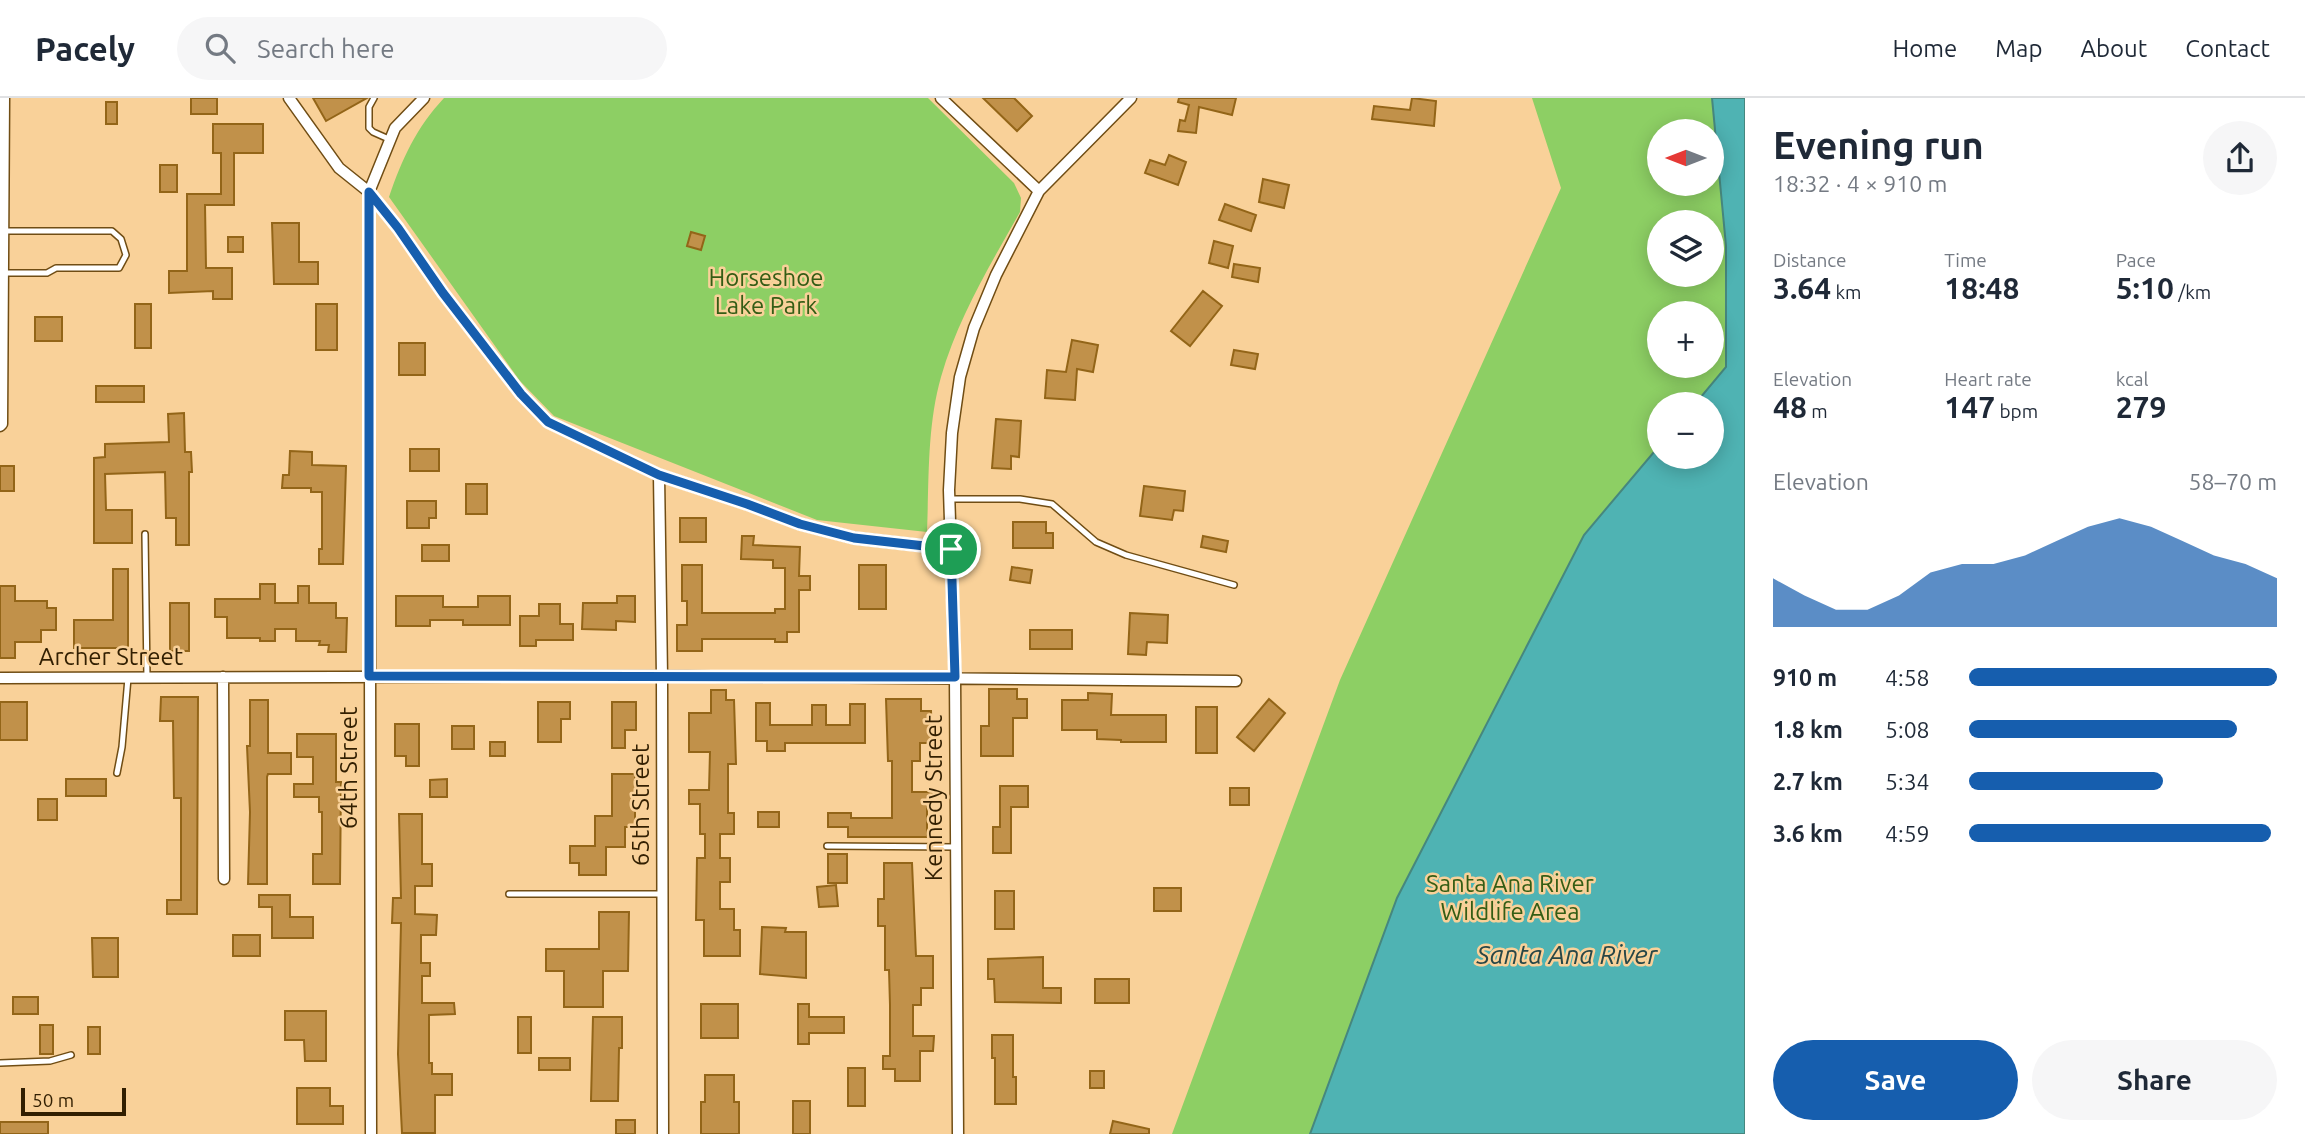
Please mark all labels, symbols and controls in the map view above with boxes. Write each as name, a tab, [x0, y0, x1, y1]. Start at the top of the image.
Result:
search box	[177, 17, 667, 80]
icon: search	[201, 29, 239, 67]
text: Pacely	[35, 30, 135, 67]
text: Search here	[257, 34, 395, 63]
text: Home	[1892, 35, 1957, 62]
text: Map	[1995, 35, 2042, 62]
text: About	[2080, 35, 2147, 62]
text: Contact	[2185, 35, 2270, 62]
north arrow	[1647, 119, 1724, 196]
map controls	[1647, 119, 1724, 469]
button: share	[2203, 121, 2277, 195]
text: Evening run	[1773, 124, 1984, 166]
text: 18:32 · 4 × 910 m	[1773, 171, 1947, 196]
button: layers	[1647, 210, 1724, 287]
text: Distance	[1773, 249, 1847, 271]
text: Time	[1944, 249, 1987, 271]
text: Pace	[2116, 249, 2156, 271]
park label: Horseshoe Lake Park	[709, 264, 823, 319]
text: 3.64	[1773, 271, 1831, 305]
text: 18:48	[1944, 271, 2019, 305]
text: 5:10	[2116, 271, 2174, 305]
text: km	[1831, 281, 1861, 303]
text: /km	[2174, 281, 2211, 303]
button: +	[1647, 301, 1724, 378]
text: Elevation	[1773, 368, 1852, 390]
text: Heart rate	[1944, 368, 2032, 390]
text: kcal	[2116, 368, 2148, 390]
text: 48	[1773, 390, 1807, 424]
text: 147	[1944, 390, 1995, 424]
text: 279	[2116, 390, 2166, 424]
button: −	[1647, 392, 1724, 469]
text: m	[1807, 400, 1828, 422]
text: bpm	[1995, 400, 2038, 422]
text: Elevation	[1773, 469, 1869, 494]
text: 58–70 m	[2189, 469, 2277, 494]
pin	[921, 519, 981, 579]
icon: arrive	[932, 530, 970, 568]
street label: Archer Street	[39, 643, 184, 670]
text: 910 m	[1773, 665, 1837, 690]
text: 4:58	[1885, 665, 1930, 690]
street label: 64th Street	[335, 706, 362, 829]
street label: Kennedy Street	[920, 714, 947, 881]
text: 1.8 km	[1773, 717, 1843, 742]
text: 5:08	[1885, 717, 1930, 742]
street label: 65th Street	[627, 743, 654, 866]
text: 2.7 km	[1773, 769, 1843, 794]
text: 5:34	[1885, 769, 1930, 794]
text: 3.6 km	[1773, 821, 1843, 846]
text: 4:59	[1885, 821, 1930, 846]
park label: Santa Ana River Wildlife Area	[1426, 870, 1594, 925]
water label: Santa Ana River	[1476, 940, 1659, 969]
button: Save	[1773, 1040, 2018, 1120]
button: Share	[2032, 1040, 2277, 1120]
scale bar	[21, 1085, 126, 1117]
text: 50 m	[32, 1089, 74, 1111]

